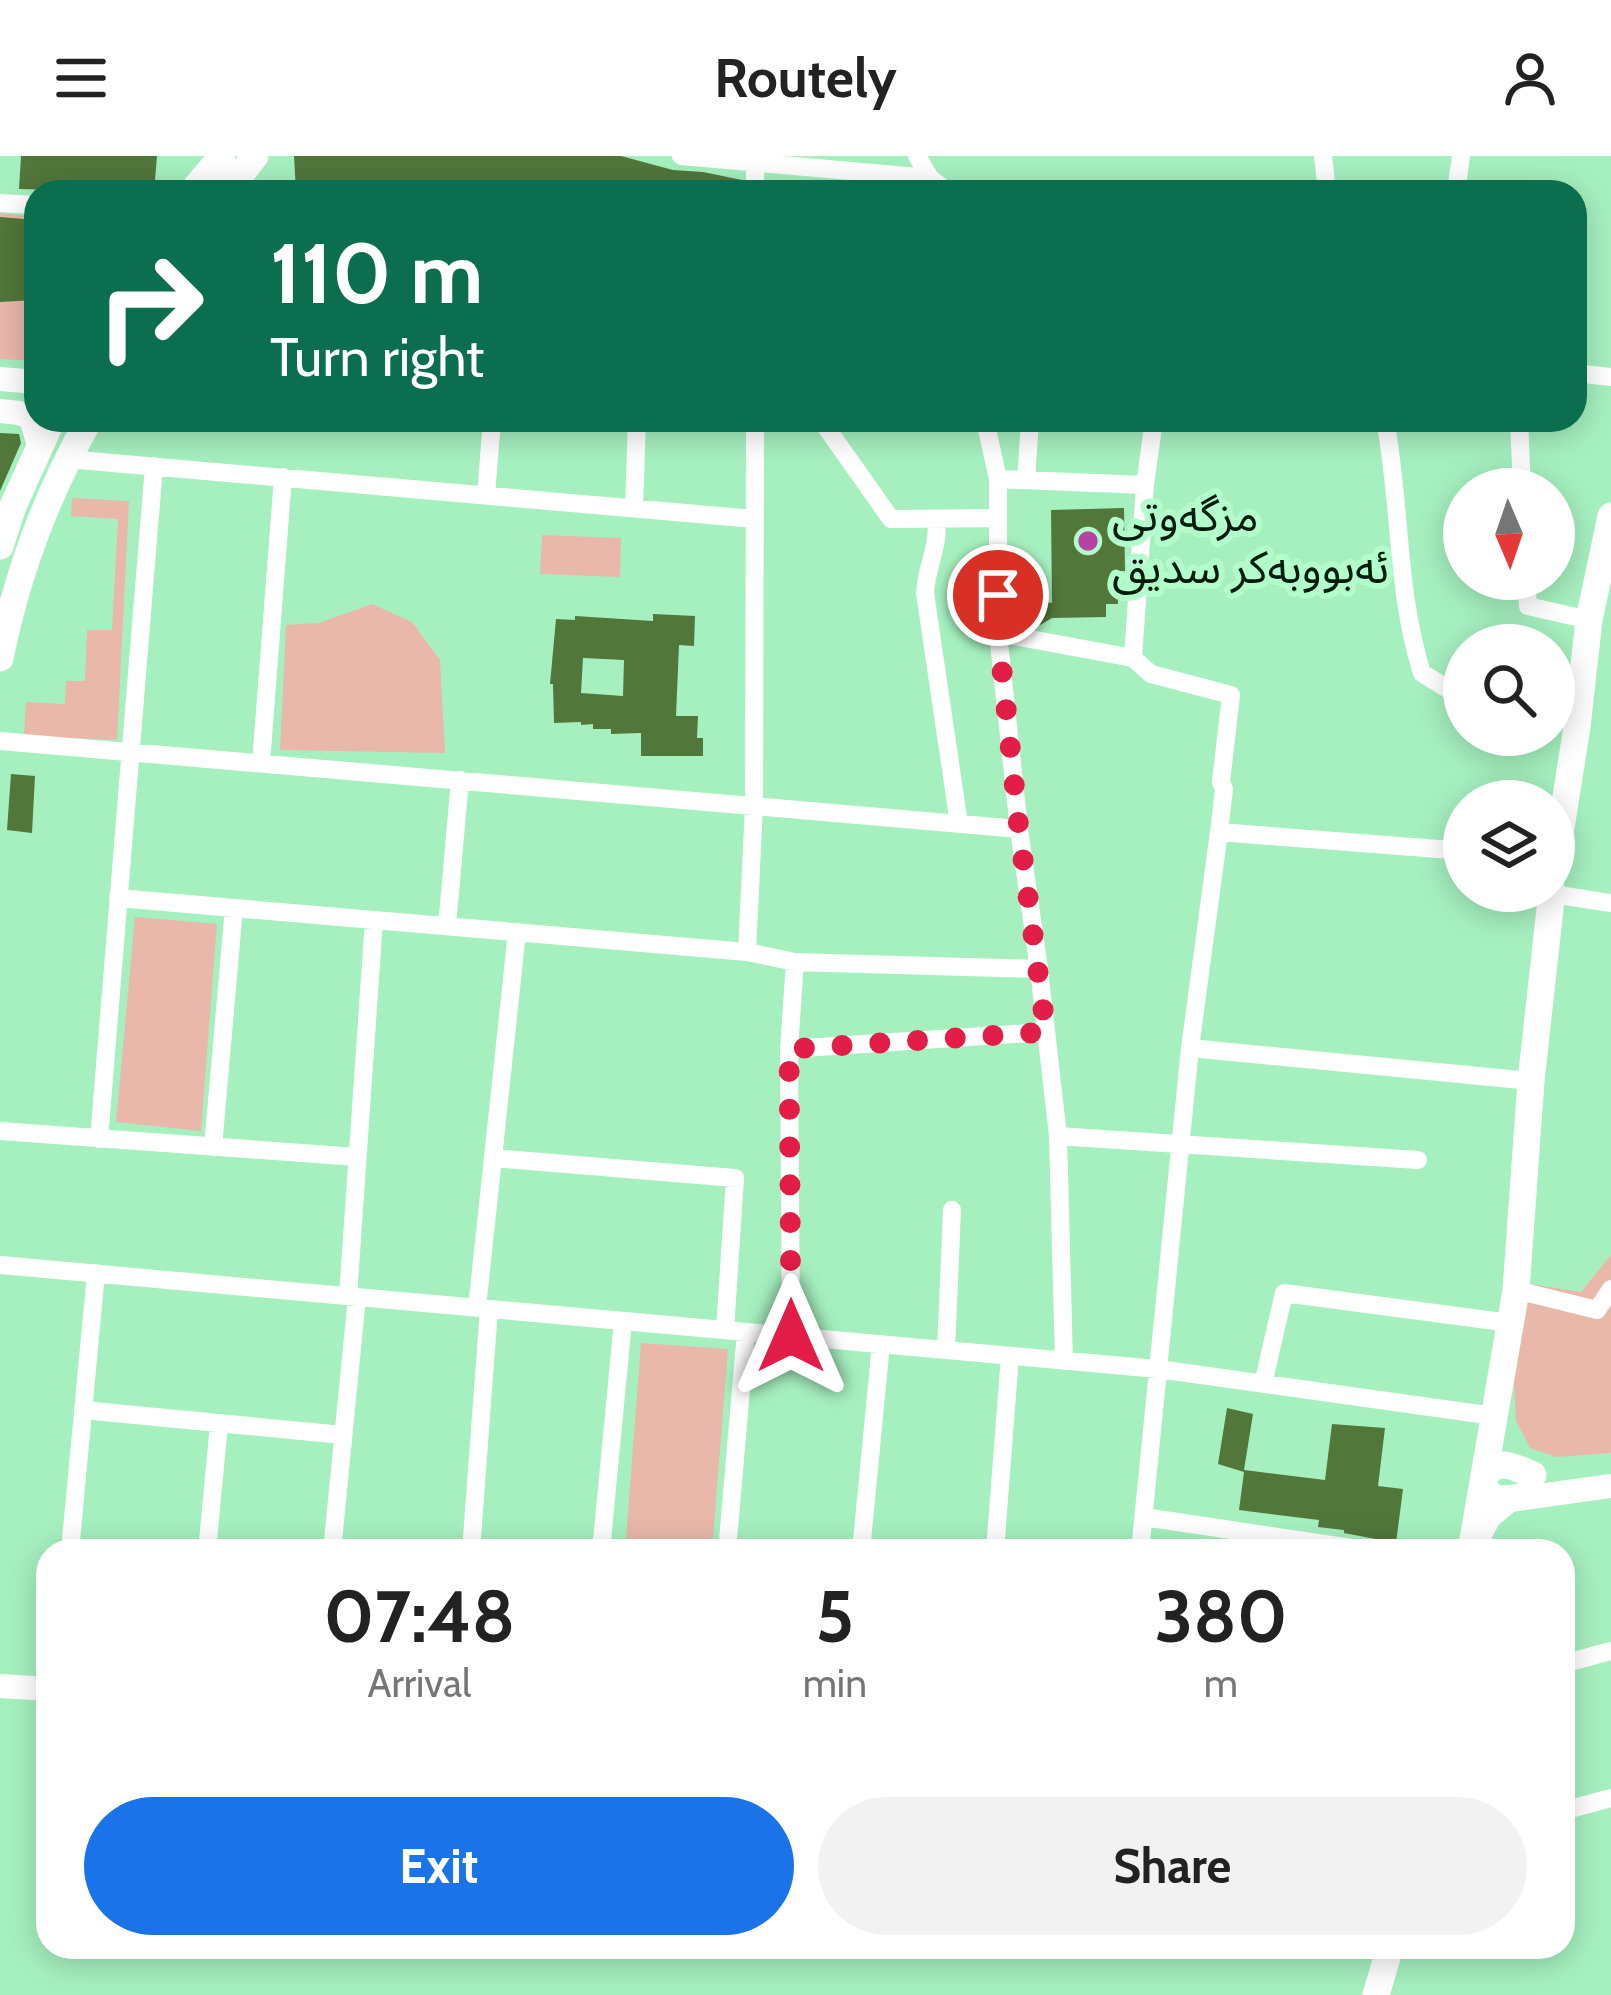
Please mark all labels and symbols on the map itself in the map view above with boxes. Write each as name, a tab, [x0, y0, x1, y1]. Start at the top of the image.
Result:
north arrow	[1443, 468, 1575, 600]
place label: مزگەوتی ئەبووبەکر سدیق	[1112, 488, 1389, 595]
marker: مزگەوتی ئەبووبەکر سدیق	[1075, 528, 1101, 554]
pin	[947, 544, 1049, 646]
position arrow	[728, 1273, 854, 1399]

